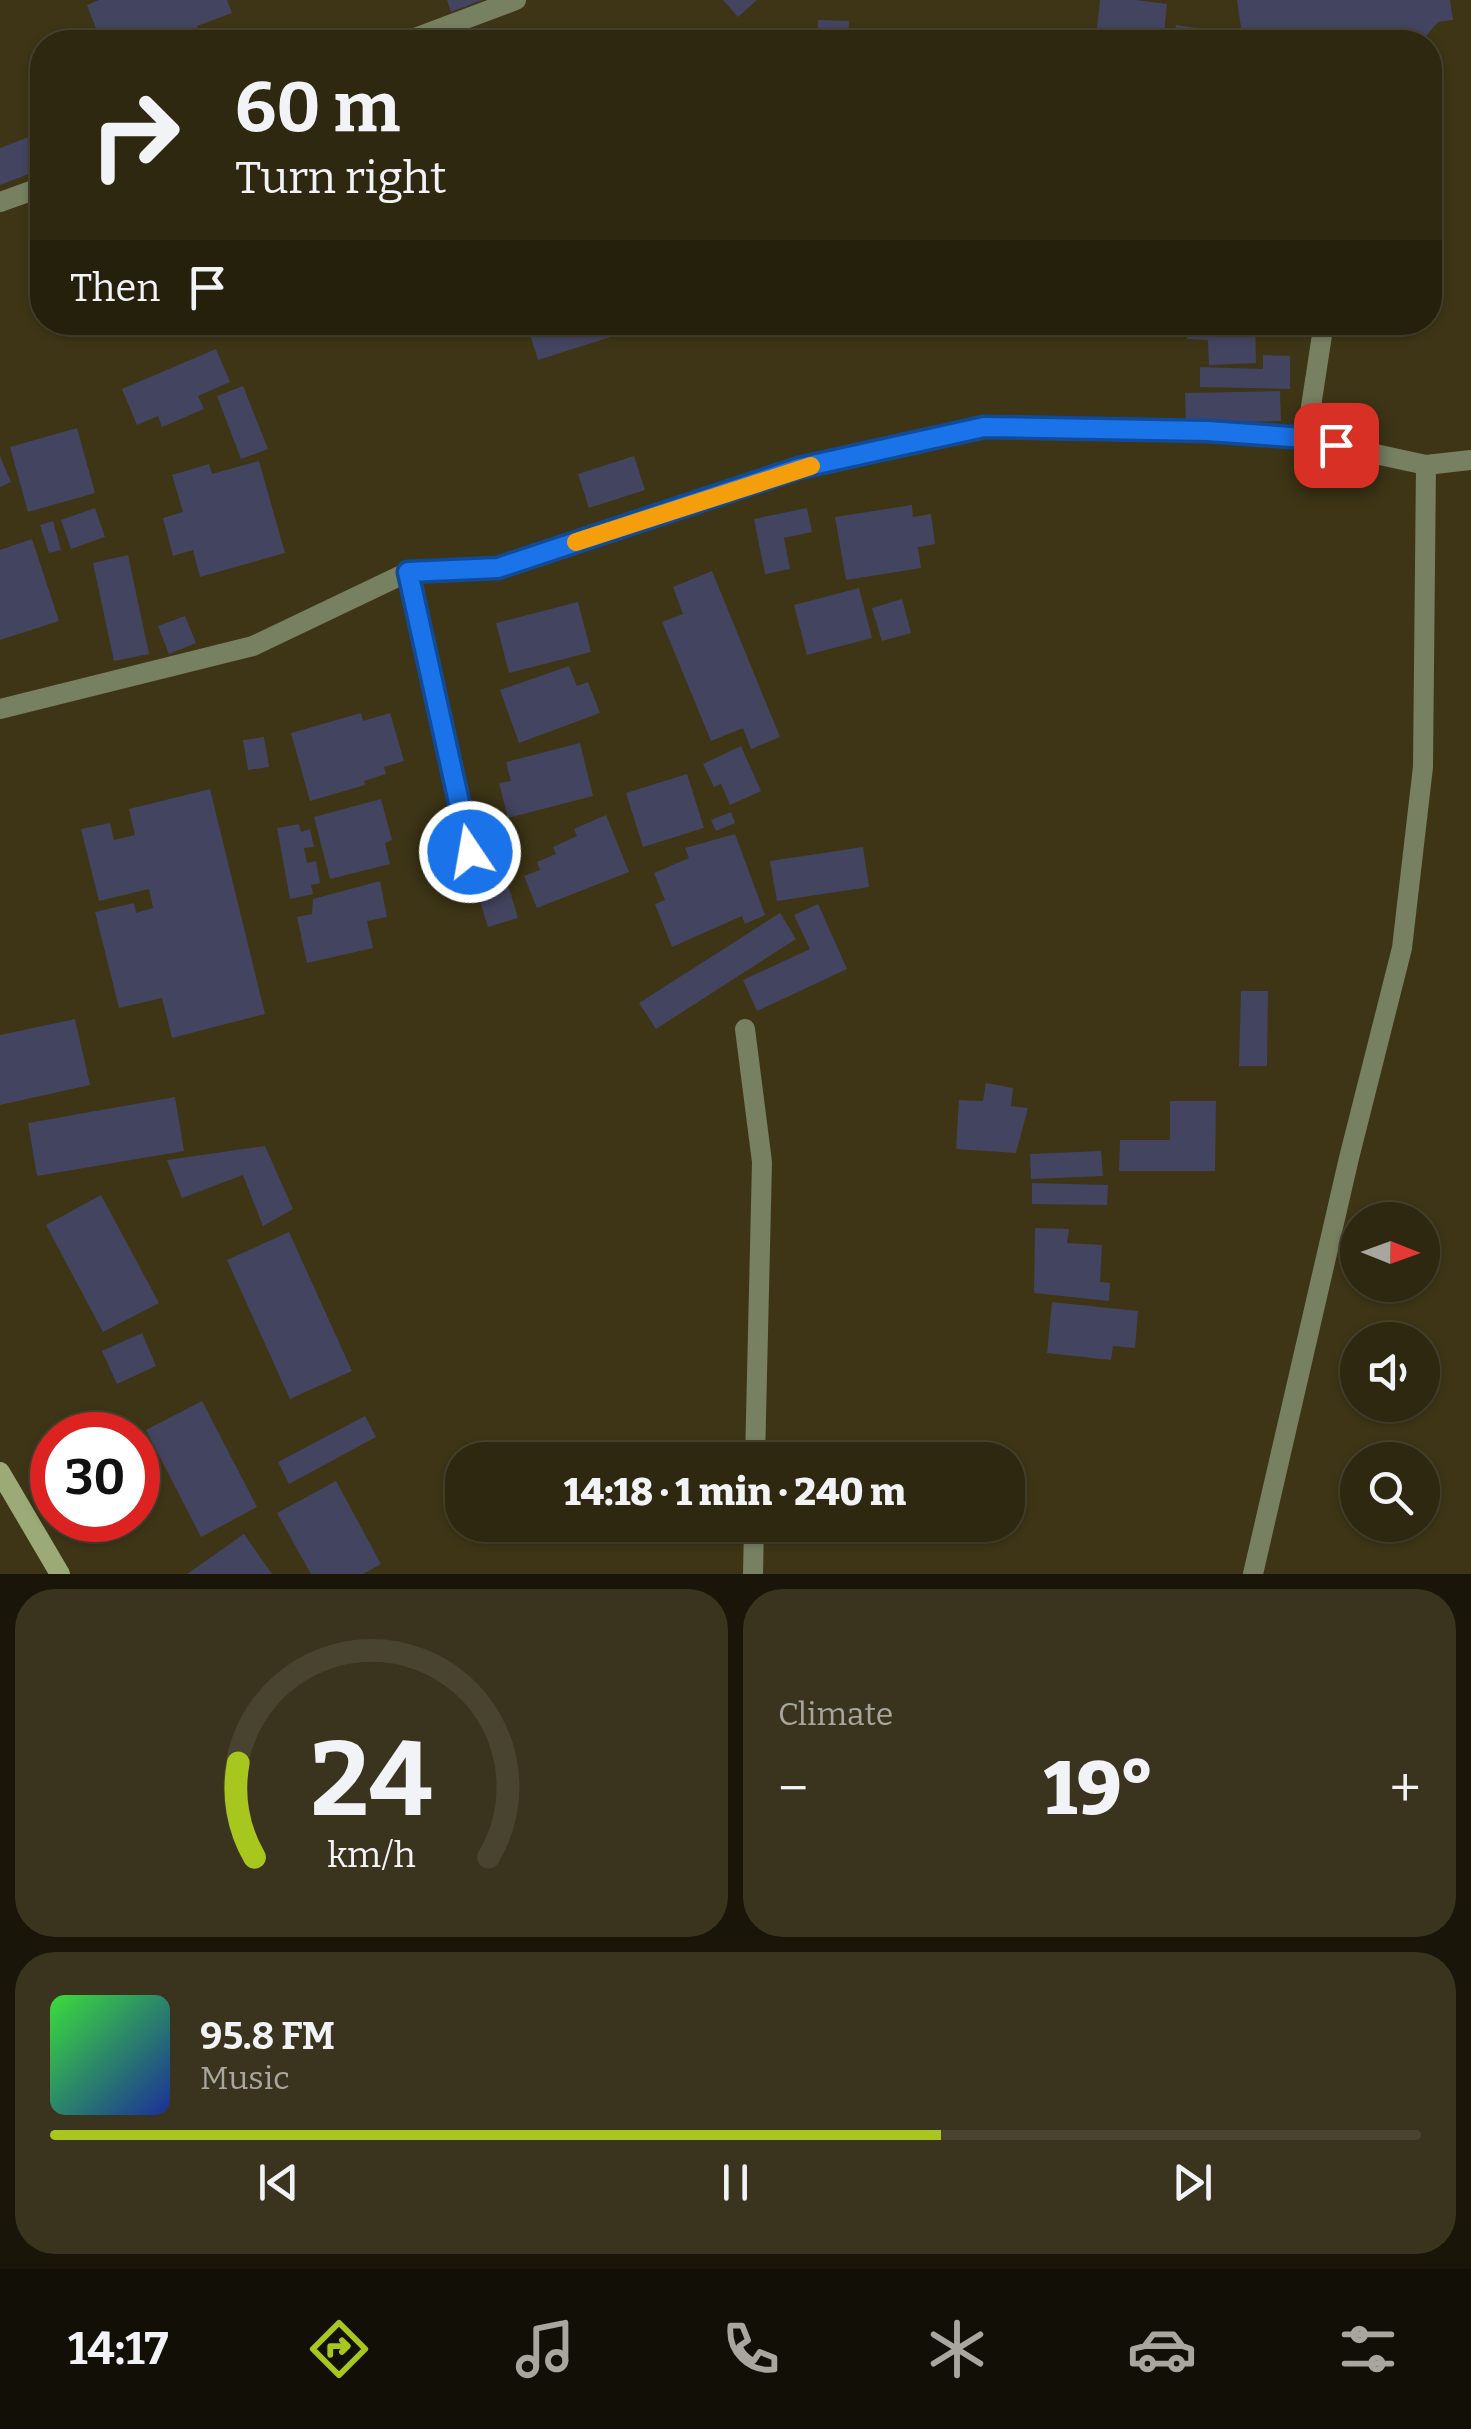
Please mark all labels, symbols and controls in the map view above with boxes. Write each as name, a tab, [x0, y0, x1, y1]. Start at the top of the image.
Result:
text: 60 m	[235, 66, 400, 150]
icon: right	[70, 70, 200, 200]
text: Turn right	[235, 151, 447, 205]
icon: arrive	[180, 260, 235, 315]
text: Then	[70, 265, 160, 311]
pin	[1294, 403, 1379, 488]
icon: arrive	[1309, 418, 1364, 473]
position arrow	[418, 800, 522, 904]
north arrow	[1340, 1202, 1440, 1302]
map controls	[1340, 1202, 1440, 1542]
button: sound	[1340, 1322, 1440, 1422]
speed limit sign: 30	[30, 1412, 160, 1542]
button: search	[1340, 1442, 1440, 1542]
text: 14:18 · 1 min · 240 m	[564, 1469, 906, 1515]
text: Climate	[778, 1695, 893, 1733]
text: 24	[311, 1718, 432, 1843]
text: 19°	[1044, 1744, 1154, 1834]
text: −	[778, 1756, 808, 1822]
text: +	[1390, 1756, 1421, 1822]
text: km/h	[327, 1834, 416, 1876]
text: 95.8 FM	[200, 2013, 335, 2059]
text: Music	[200, 2059, 290, 2097]
icon: previous	[251, 2155, 306, 2210]
icon: pause	[708, 2155, 763, 2210]
icon: next	[1165, 2155, 1220, 2210]
icon: directions	[304, 2314, 374, 2384]
icon: music	[510, 2314, 580, 2384]
icon: phone	[716, 2314, 786, 2384]
icon: climate	[922, 2314, 992, 2384]
icon: car	[1127, 2314, 1197, 2384]
icon: filters	[1333, 2314, 1403, 2384]
text: 14:17	[68, 2322, 168, 2376]

